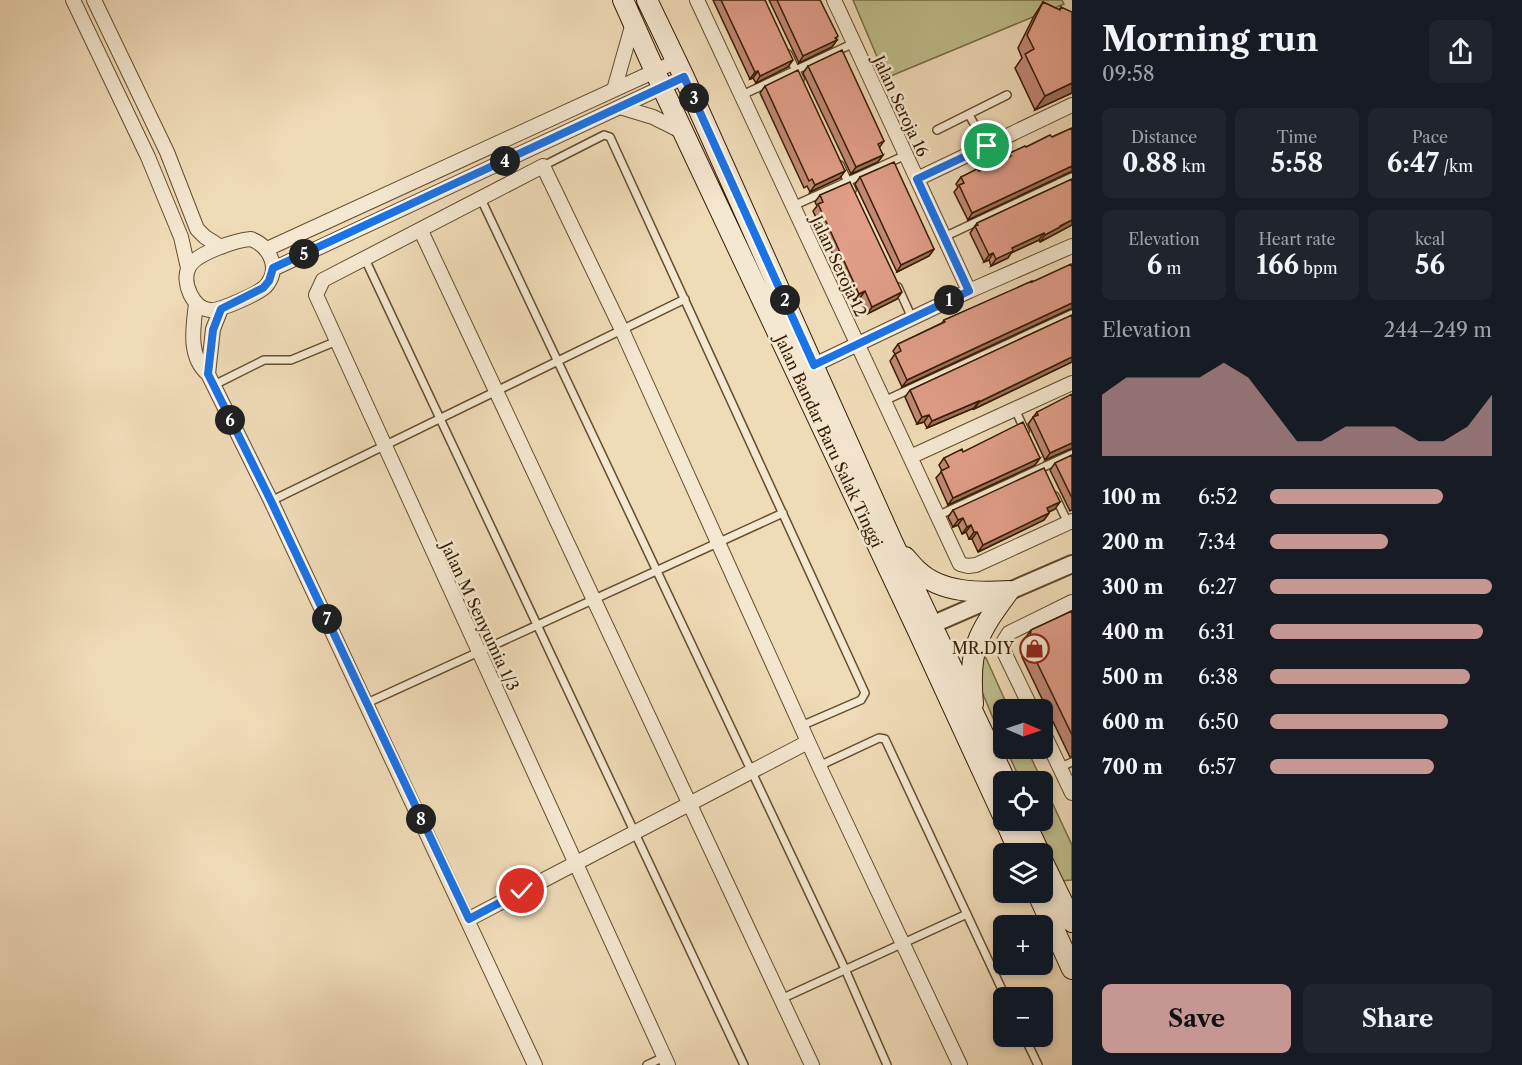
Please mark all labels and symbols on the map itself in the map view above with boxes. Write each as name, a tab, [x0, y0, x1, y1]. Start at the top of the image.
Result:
street label: Jalan Seroja 16	[868, 49, 933, 160]
pin: 3	[679, 83, 709, 113]
pin	[961, 120, 1012, 171]
pin: 4	[490, 146, 520, 176]
street label: Jalan Seroja 12	[806, 210, 871, 320]
pin: 5	[289, 239, 319, 269]
pin: 2	[770, 285, 800, 315]
pin: 1	[934, 285, 964, 315]
street label: Jalan Bandar Baru Salak Tinggi	[770, 329, 887, 551]
pin: 6	[215, 405, 245, 435]
street label: Jalan M Senyumia 1/3	[435, 536, 523, 694]
pin: 7	[312, 604, 342, 634]
shop icon: MR.DIY	[1019, 632, 1051, 664]
place label: MR.DIY	[952, 638, 1015, 658]
north arrow	[993, 699, 1053, 759]
pin: 8	[406, 804, 436, 834]
pin	[496, 865, 547, 916]

